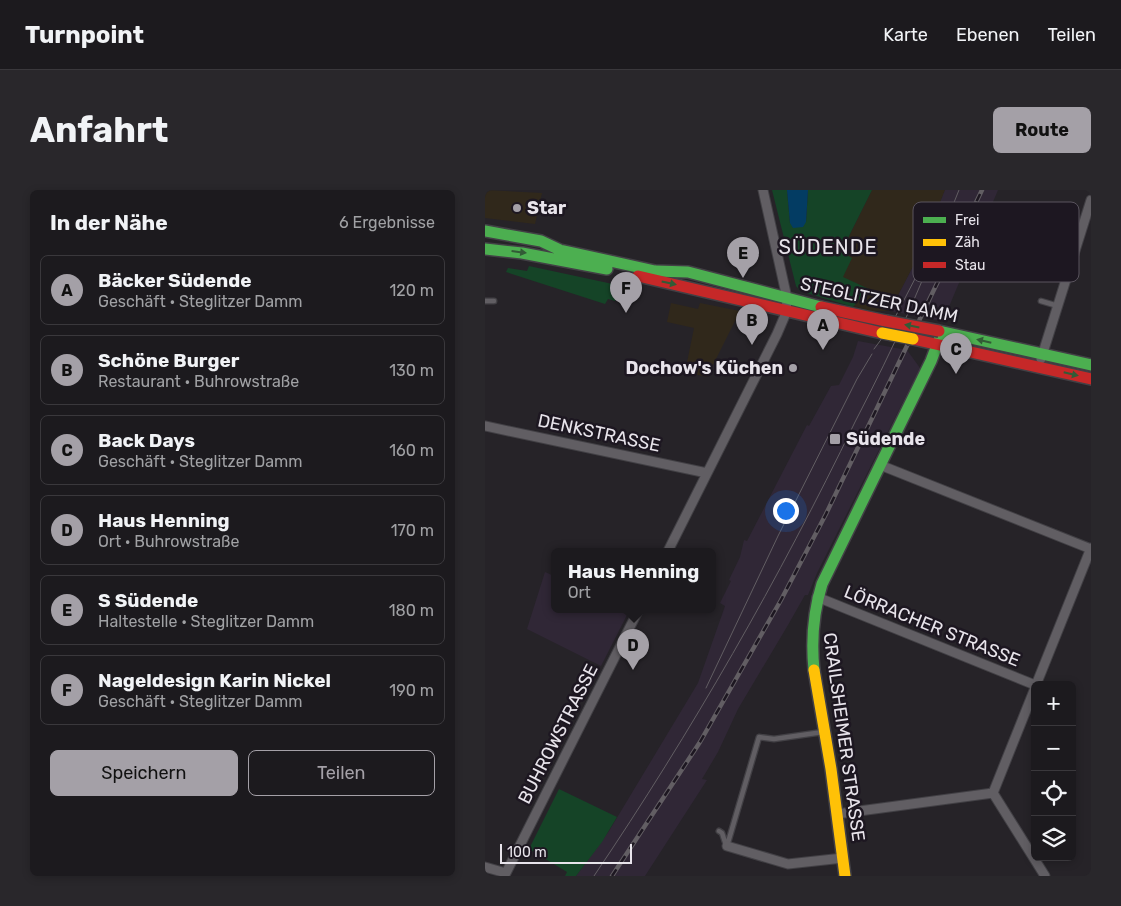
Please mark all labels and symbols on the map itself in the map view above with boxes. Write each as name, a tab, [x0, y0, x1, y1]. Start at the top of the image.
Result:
place label: Star	[527, 197, 566, 219]
marker: Star	[511, 202, 523, 214]
legend	[913, 202, 1079, 282]
text: Frei	[955, 212, 979, 229]
text: Zäh	[955, 234, 980, 251]
district label: SÜDENDE	[778, 235, 878, 259]
pin: E	[727, 237, 759, 278]
one-way arrow	[511, 249, 527, 257]
text: Stau	[955, 257, 985, 274]
pin: F	[610, 272, 642, 313]
street label: STEGLITZER DAMM	[798, 273, 960, 327]
one-way arrow	[661, 279, 676, 287]
pin: B	[736, 304, 768, 345]
pin: A	[807, 309, 839, 350]
one-way arrow	[905, 322, 920, 330]
pin: C	[940, 333, 972, 374]
one-way arrow	[977, 337, 992, 345]
place label: Dochow's Küchen	[625, 357, 783, 379]
marker: Dochow's Küchen	[787, 362, 799, 374]
one-way arrow	[1063, 370, 1078, 378]
street label: DENKSTRASSE	[536, 409, 662, 457]
place label: Südende	[846, 428, 925, 450]
marker: Südende	[828, 432, 842, 446]
your location	[773, 498, 799, 524]
street label: LÖRRACHER STRASSE	[841, 581, 1023, 671]
pin: D	[617, 629, 649, 670]
street label: CRAILSHEIMER STRASSE	[818, 631, 870, 843]
street label: BUHROWSTRASSE	[513, 660, 603, 808]
scale bar	[500, 841, 633, 864]

